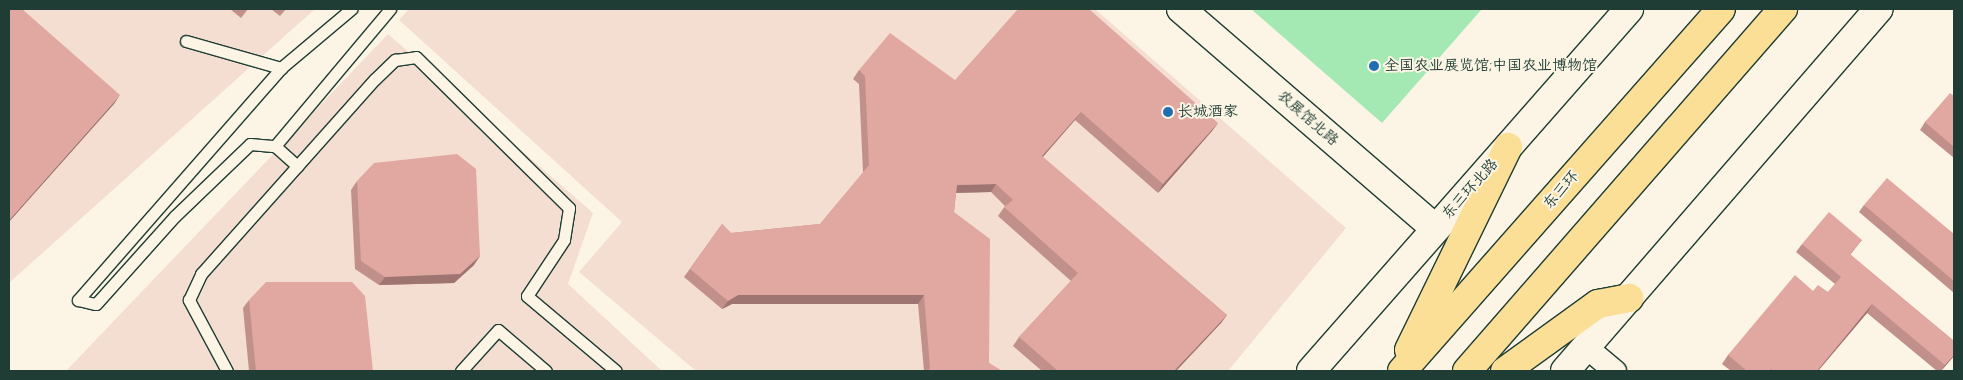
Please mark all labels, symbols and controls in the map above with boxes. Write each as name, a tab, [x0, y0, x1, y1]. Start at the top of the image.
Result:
place label: 全国农业展览馆;中国农业博物馆	[1384, 57, 1597, 75]
marker: 全国农业展览馆;中国农业博物馆	[1368, 60, 1380, 72]
street label: 农展馆北路	[1274, 87, 1342, 149]
place label: 长城酒家	[1178, 103, 1238, 121]
marker: 长城酒家	[1162, 106, 1174, 118]
street label: 东三环北路	[1438, 155, 1502, 223]
street label: 东三环	[1539, 167, 1583, 213]

